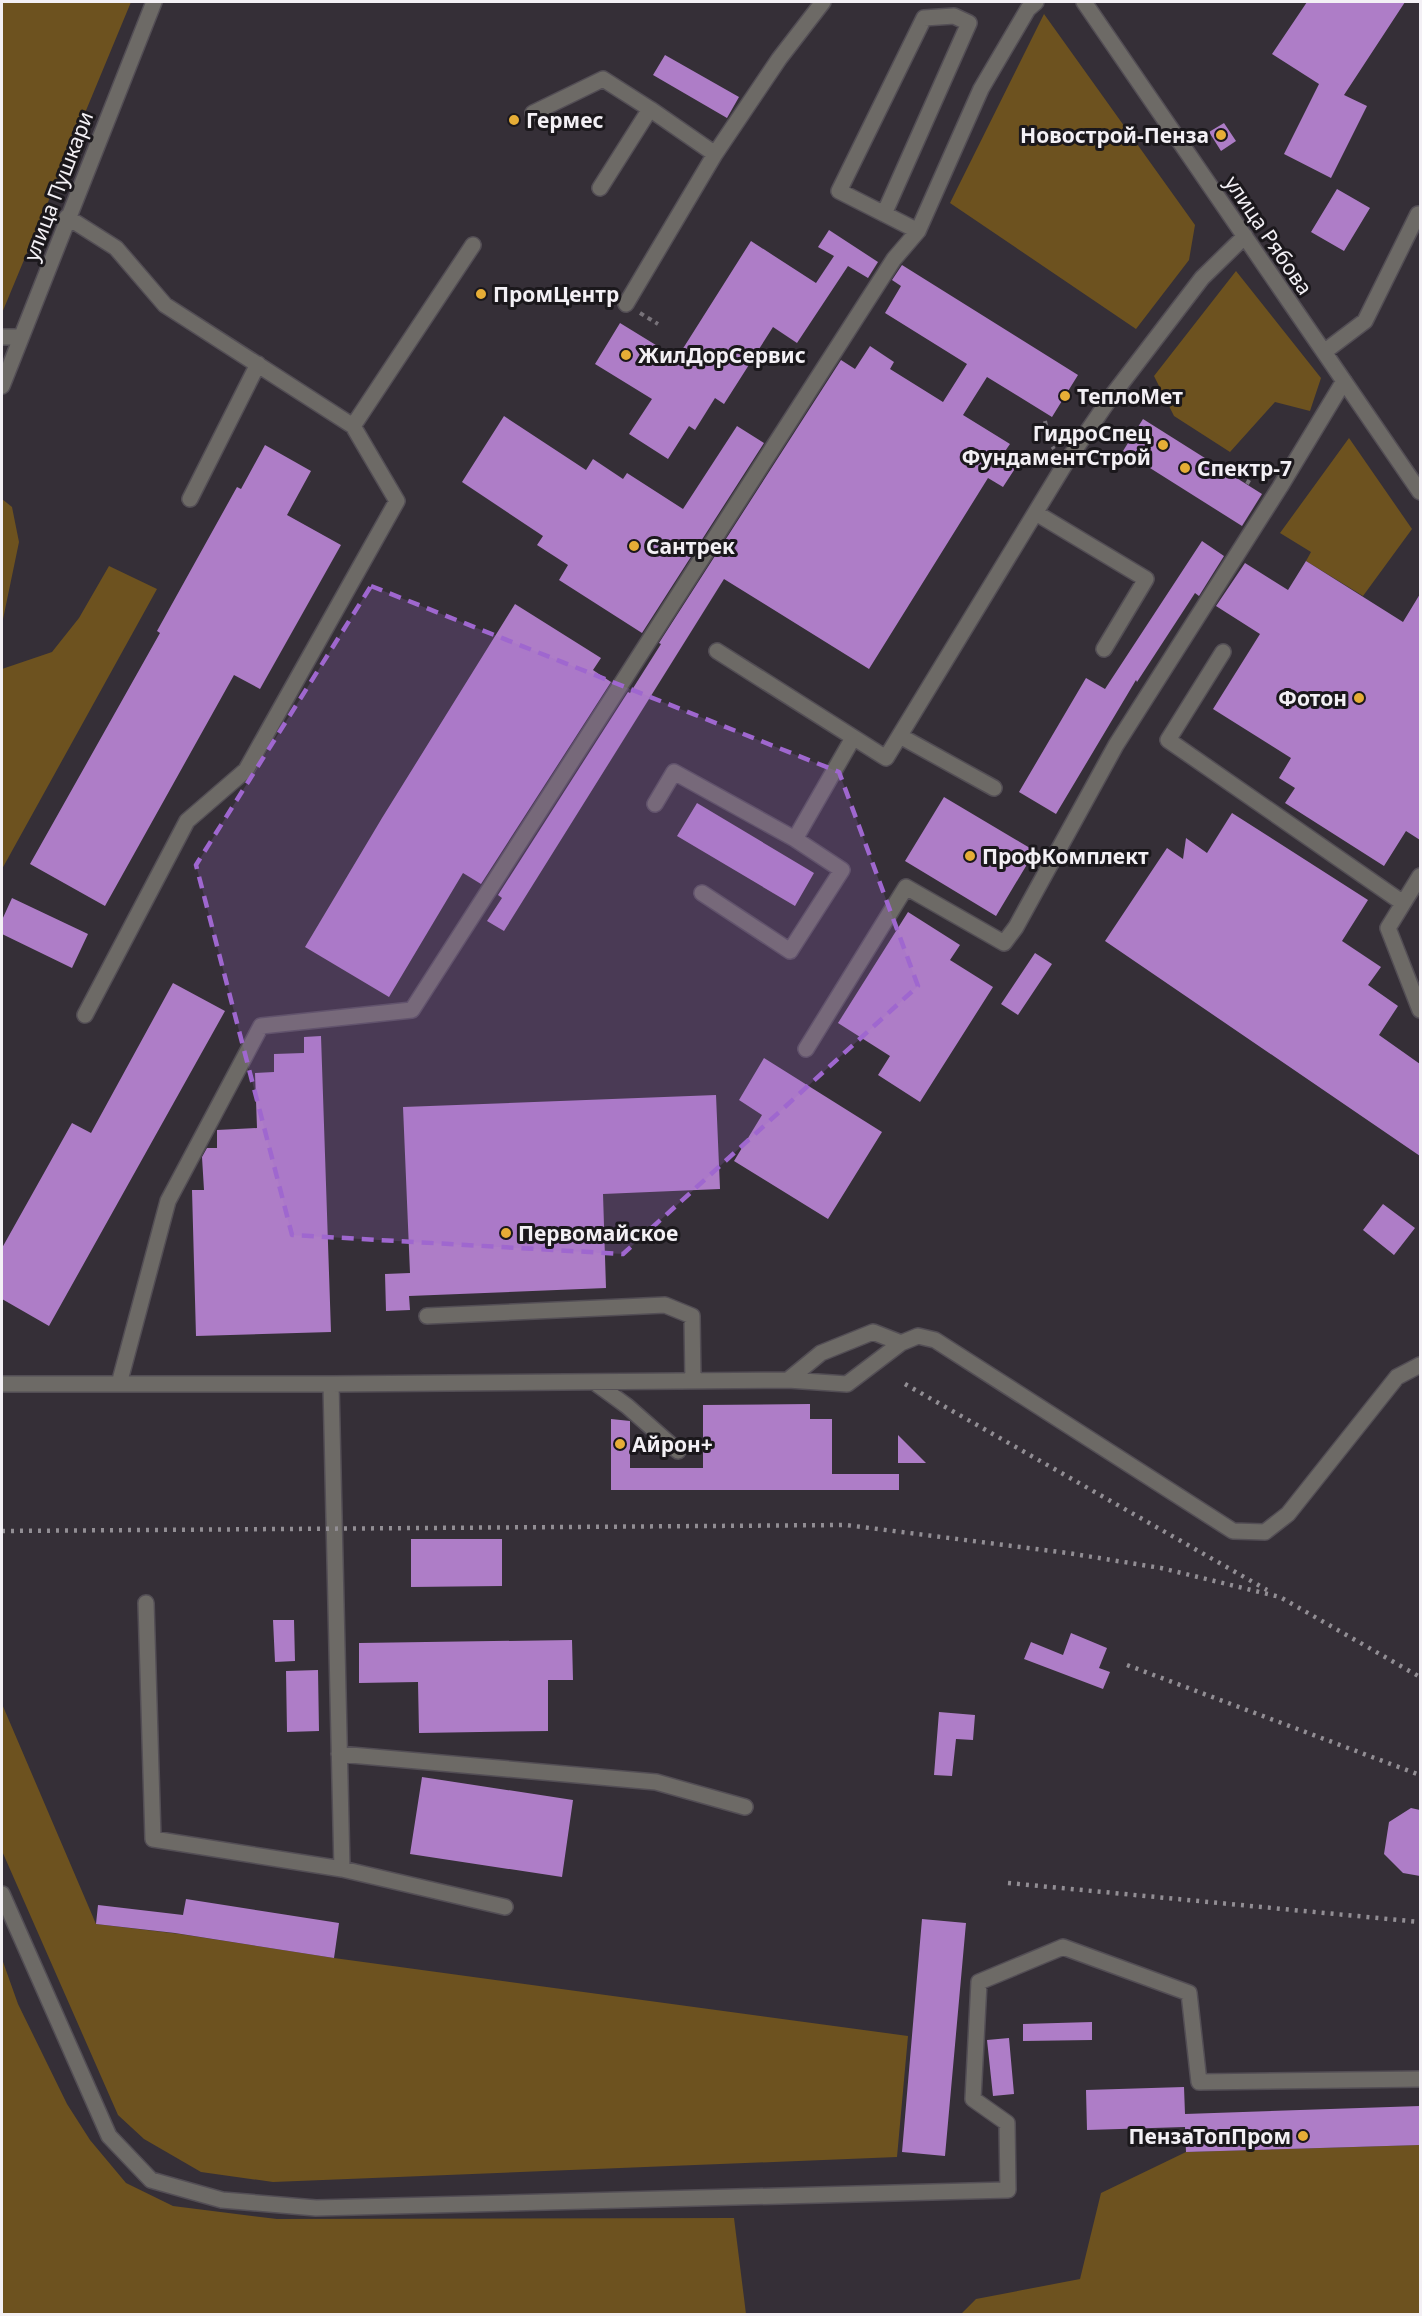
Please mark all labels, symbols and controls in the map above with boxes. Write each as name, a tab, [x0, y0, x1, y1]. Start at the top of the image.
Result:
place label: Гермес	[526, 106, 603, 134]
street label: улица Пушкари	[17, 107, 99, 265]
marker: Гермес	[507, 113, 521, 127]
place label: Новострой-Пенза	[1020, 121, 1209, 149]
marker: Новострой-Пенза	[1214, 128, 1228, 142]
street label: улица Рябова	[1219, 170, 1319, 300]
place label: ПромЦентр	[493, 280, 619, 308]
marker: ПромЦентр	[474, 287, 488, 301]
place label: ЖилДорСервис	[638, 341, 806, 369]
marker: ЖилДорСервис	[619, 348, 633, 362]
place label: ТеплоМет	[1077, 382, 1183, 410]
marker: ТеплоМет	[1058, 389, 1072, 403]
place label: ГидроСпец ФундаментСтрой	[961, 419, 1151, 471]
marker: ГидроСпец ФундаментСтрой	[1156, 438, 1170, 452]
place label: Спектр-7	[1197, 454, 1292, 482]
marker: Спектр-7	[1178, 461, 1192, 475]
place label: Сантрек	[646, 532, 735, 560]
marker: Сантрек	[627, 539, 641, 553]
place label: Фотон	[1278, 684, 1347, 712]
marker: Фотон	[1352, 691, 1366, 705]
place label: ПрофКомплект	[982, 842, 1149, 870]
marker: ПрофКомплект	[963, 849, 977, 863]
place label: Первомайское	[518, 1219, 678, 1247]
marker: Первомайское	[499, 1226, 513, 1240]
place label: Айрон+	[632, 1430, 713, 1458]
marker: Айрон+	[613, 1437, 627, 1451]
place label: ПензаТопПром	[1129, 2122, 1291, 2150]
marker: ПензаТопПром	[1296, 2129, 1310, 2143]

